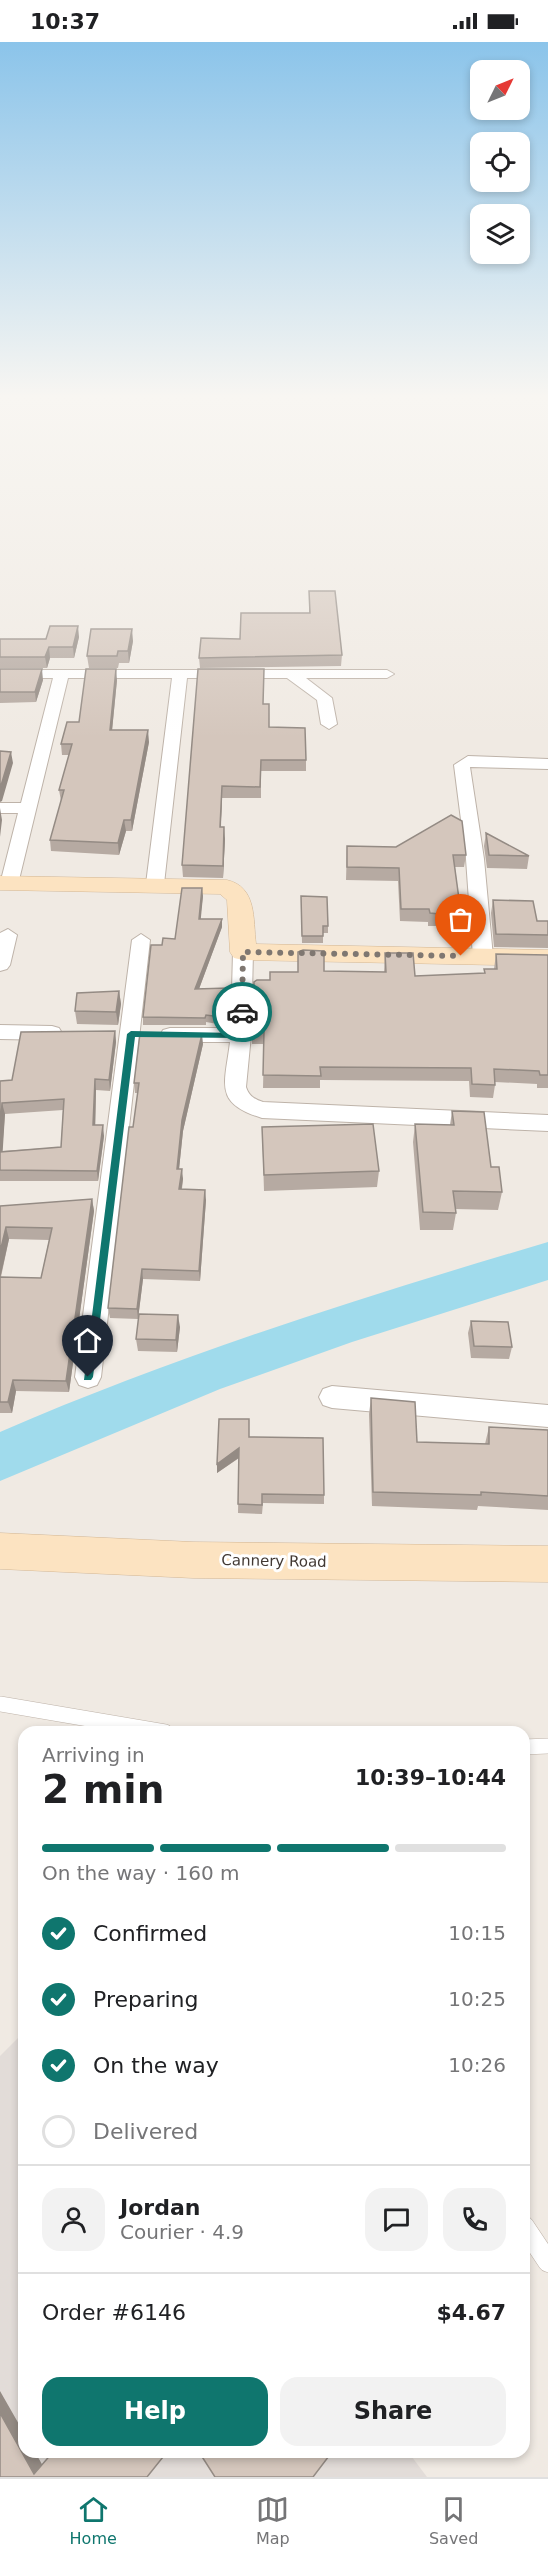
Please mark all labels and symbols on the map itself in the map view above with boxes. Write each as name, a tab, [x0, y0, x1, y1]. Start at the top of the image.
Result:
north arrow	[470, 60, 530, 120]
pin	[435, 894, 486, 956]
courier	[212, 982, 272, 1042]
pin	[62, 1315, 113, 1377]
street label: Cannery Road	[221, 1551, 327, 1571]

